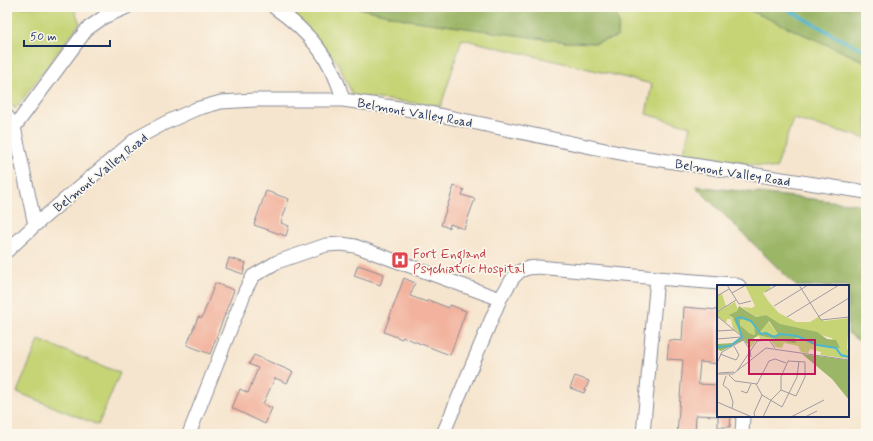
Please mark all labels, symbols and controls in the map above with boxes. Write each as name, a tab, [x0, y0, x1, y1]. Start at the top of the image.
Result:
scale bar	[24, 22, 110, 48]
text: 50 m	[30, 29, 57, 45]
street label: Belmont Valley Road	[356, 95, 474, 132]
street label: Belmont Valley Road	[50, 130, 152, 216]
street label: Belmont Valley Road	[674, 156, 792, 191]
place label: Fort England Psychiatric Hospital	[413, 246, 525, 278]
hospital icon: Fort England Psychiatric Hospital	[390, 250, 410, 270]
inset map	[717, 285, 849, 417]

